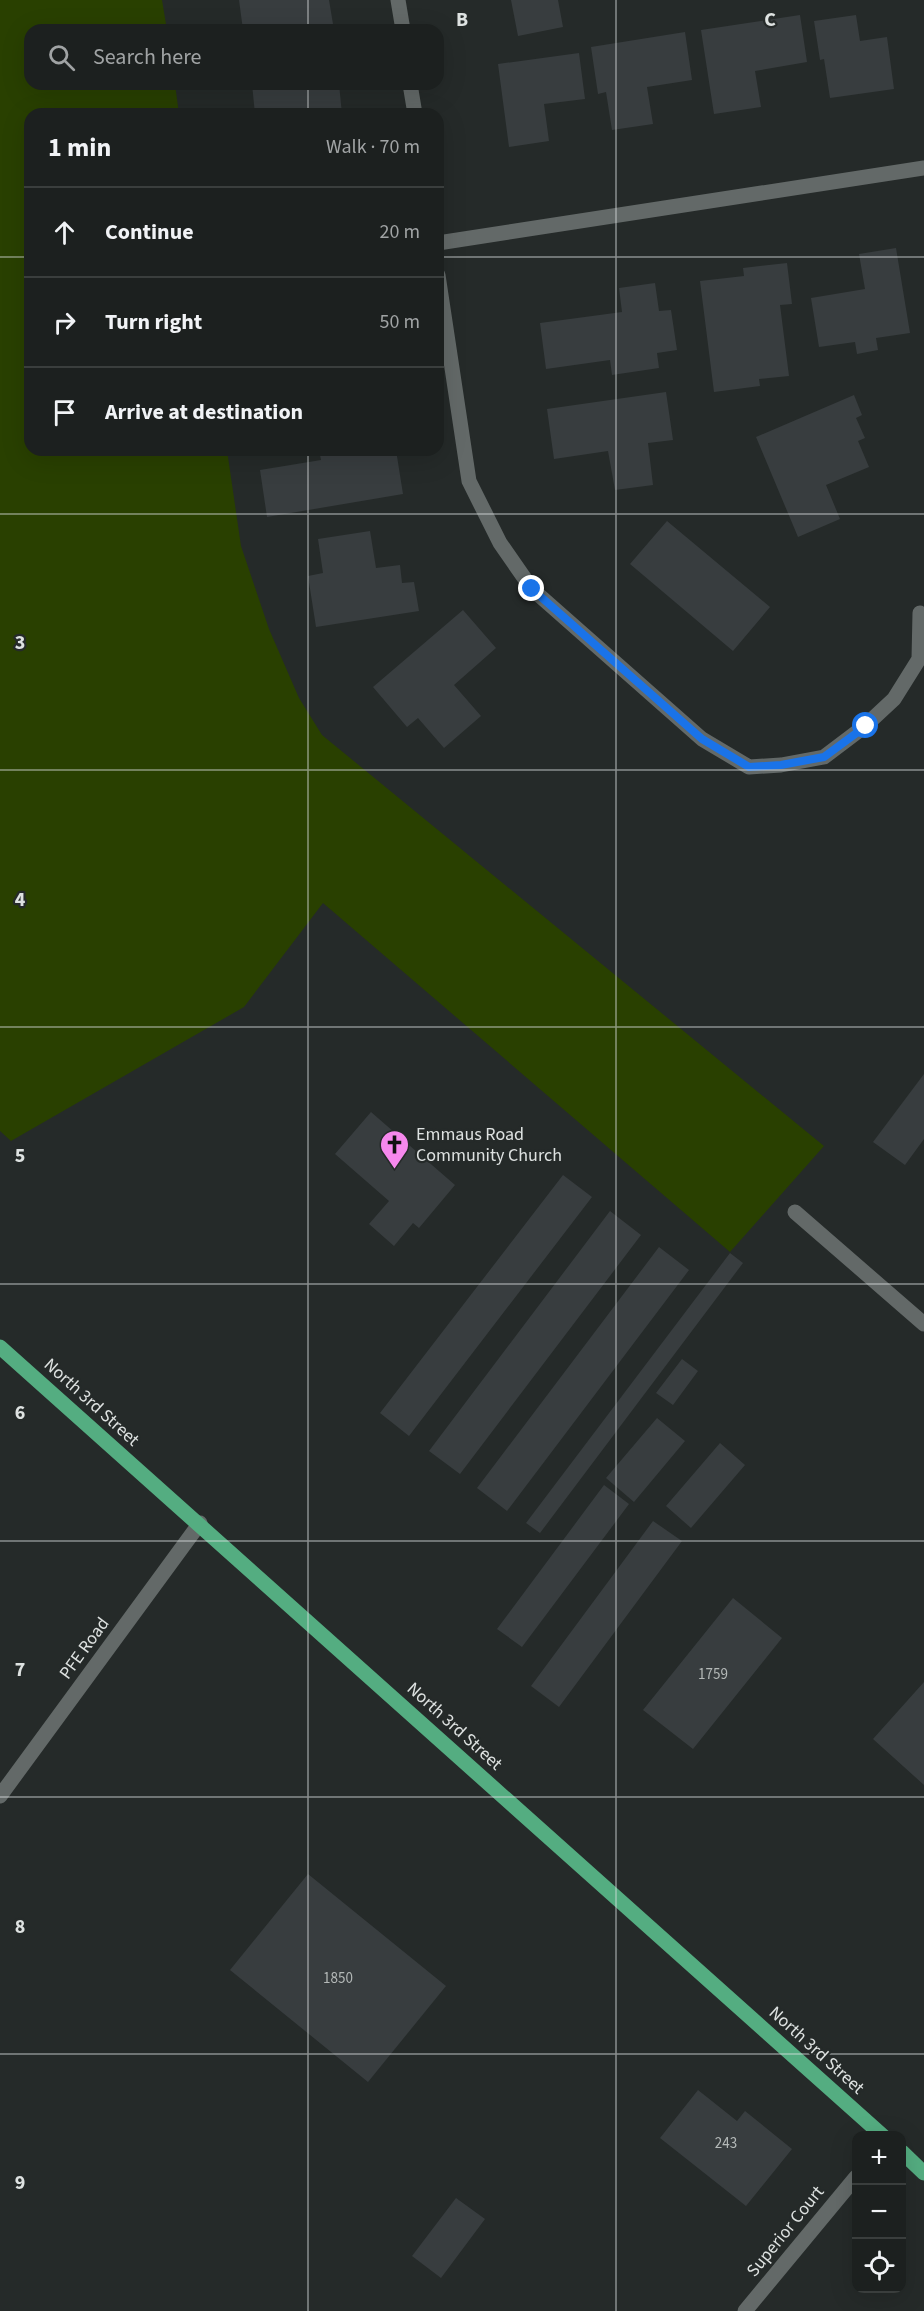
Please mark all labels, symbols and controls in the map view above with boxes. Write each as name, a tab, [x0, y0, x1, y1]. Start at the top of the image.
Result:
text: B	[456, 6, 468, 34]
text: C	[764, 6, 776, 34]
search box	[24, 24, 444, 90]
icon: search	[45, 41, 78, 74]
text: Search here	[93, 41, 201, 73]
text: 1 min	[48, 129, 111, 166]
text: Walk · 70 m	[326, 133, 420, 161]
icon: ahead	[48, 216, 81, 249]
text: Continue	[105, 216, 194, 248]
text: 20 m	[380, 218, 420, 246]
icon: right	[48, 306, 81, 339]
text: Turn right	[105, 306, 202, 338]
text: 50 m	[380, 308, 420, 336]
icon: arrive	[48, 396, 81, 429]
text: Arrive at destination	[105, 396, 303, 428]
route end	[518, 575, 544, 601]
text: 3	[15, 629, 25, 657]
route start	[852, 712, 878, 738]
text: 4	[15, 886, 26, 914]
place label: Emmaus Road Community Church	[416, 1122, 562, 1168]
church icon: Emmaus Road Community Church	[379, 1128, 411, 1170]
text: 5	[15, 1142, 25, 1170]
street label: North 3rd Street	[38, 1353, 145, 1452]
text: 6	[15, 1399, 25, 1427]
street label: PFE Road	[53, 1612, 115, 1684]
text: 7	[15, 1656, 25, 1684]
house number: 1759	[698, 1664, 728, 1685]
street label: North 3rd Street	[401, 1677, 508, 1776]
text: 8	[15, 1913, 25, 1941]
house number: 1850	[323, 1968, 353, 1989]
street label: North 3rd Street	[763, 2001, 870, 2100]
map controls	[852, 2131, 906, 2293]
button: +	[852, 2131, 906, 2185]
house number: 243	[715, 2133, 737, 2154]
text: 9	[15, 2169, 25, 2197]
street label: Superior Court	[741, 2180, 830, 2282]
button: −	[852, 2185, 906, 2239]
button: locate	[852, 2239, 906, 2293]

